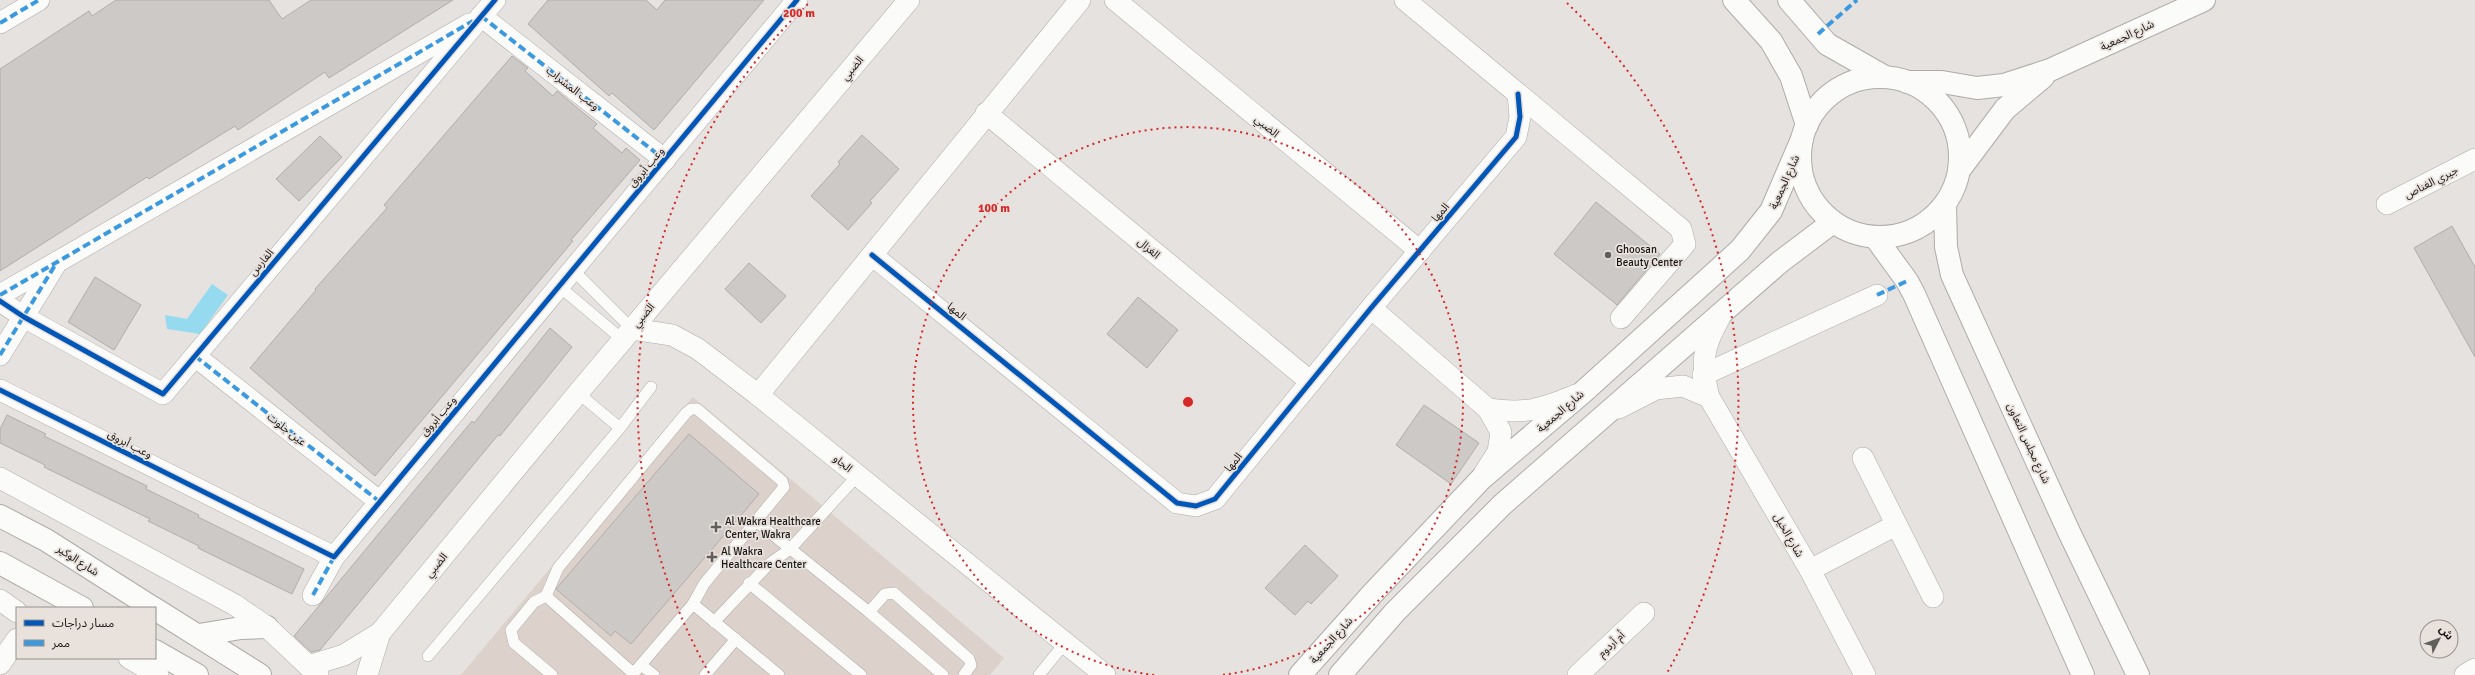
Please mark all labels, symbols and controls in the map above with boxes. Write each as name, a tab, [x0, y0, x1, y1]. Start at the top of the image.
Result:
text: 200 m	[783, 6, 815, 21]
street label: شارع الجمعية	[2098, 17, 2157, 54]
street label: الضبي	[838, 53, 868, 85]
street label: وعب المشراب	[543, 64, 602, 113]
street label: الضبي	[1250, 113, 1282, 142]
street label: وعب أبروق	[626, 144, 667, 190]
street label: شارع الجمعية	[1767, 153, 1803, 212]
street label: جيري الغناص	[2402, 163, 2462, 204]
street label: المها	[1429, 200, 1452, 224]
text: 100 m	[978, 201, 1010, 216]
street label: الغزال	[1135, 235, 1163, 262]
place label: Ghoosan Beauty Center	[1616, 243, 1683, 269]
street label: الفارس	[246, 246, 276, 278]
marker: Ghoosan Beauty Center	[1603, 250, 1613, 260]
street label: الضبي	[629, 300, 659, 332]
street label: المها	[945, 300, 969, 323]
street label: شارع الجمعية	[1534, 387, 1587, 436]
street label: وعب أبروق	[418, 393, 459, 439]
centre of rings	[1181, 395, 1195, 409]
street label: شارع مجلس التعاون	[2003, 401, 2053, 486]
street label: عين جلوت	[265, 410, 309, 449]
street label: وعب أبروق	[105, 427, 154, 461]
street label: المها	[1222, 450, 1245, 474]
street label: الجاو	[831, 452, 855, 475]
street label: شارع الخيل	[1770, 511, 1807, 560]
place label: Al Wakra Healthcare Center, Wakra	[725, 515, 821, 541]
marker: Al Wakra Healthcare Center, Wakra	[710, 521, 722, 533]
street label: شارع الوكير	[53, 541, 102, 580]
place label: Al Wakra Healthcare Center	[721, 545, 806, 571]
street label: الضبي	[423, 550, 452, 582]
marker: Al Wakra Healthcare Center	[706, 551, 718, 563]
legend	[16, 607, 156, 659]
street label: شارع الجمعية	[1307, 614, 1357, 667]
text: مسار دراجات	[52, 616, 114, 631]
north arrow	[2419, 619, 2459, 659]
text: ش	[2436, 623, 2456, 643]
street label: أم أردوم	[1595, 628, 1628, 661]
text: ممر	[51, 636, 70, 651]

